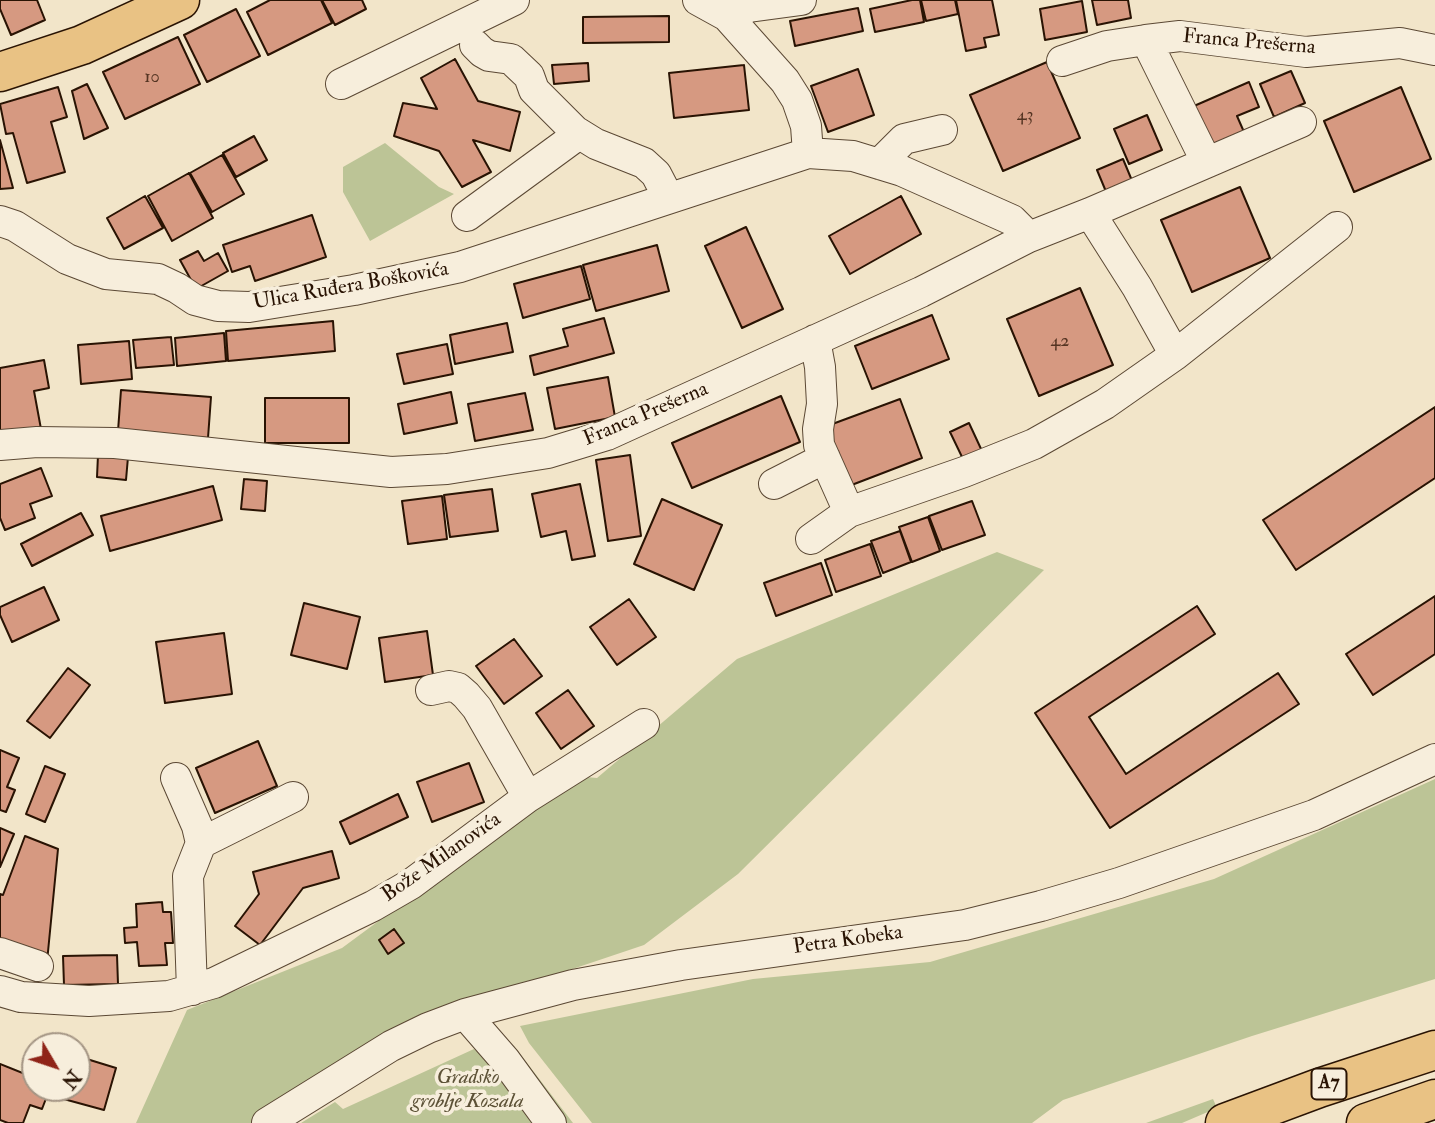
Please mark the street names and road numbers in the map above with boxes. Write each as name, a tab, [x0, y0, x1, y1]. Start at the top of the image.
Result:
street label: Franca Prešerna	[1182, 25, 1316, 61]
street label: Ulica Ruđera Boškovića	[251, 257, 451, 317]
street label: Franca Prešerna	[580, 377, 712, 453]
street label: Bože Milanovića	[378, 808, 506, 908]
street label: Petra Kobeka	[792, 921, 904, 961]
road number: A7	[1312, 1068, 1346, 1100]

